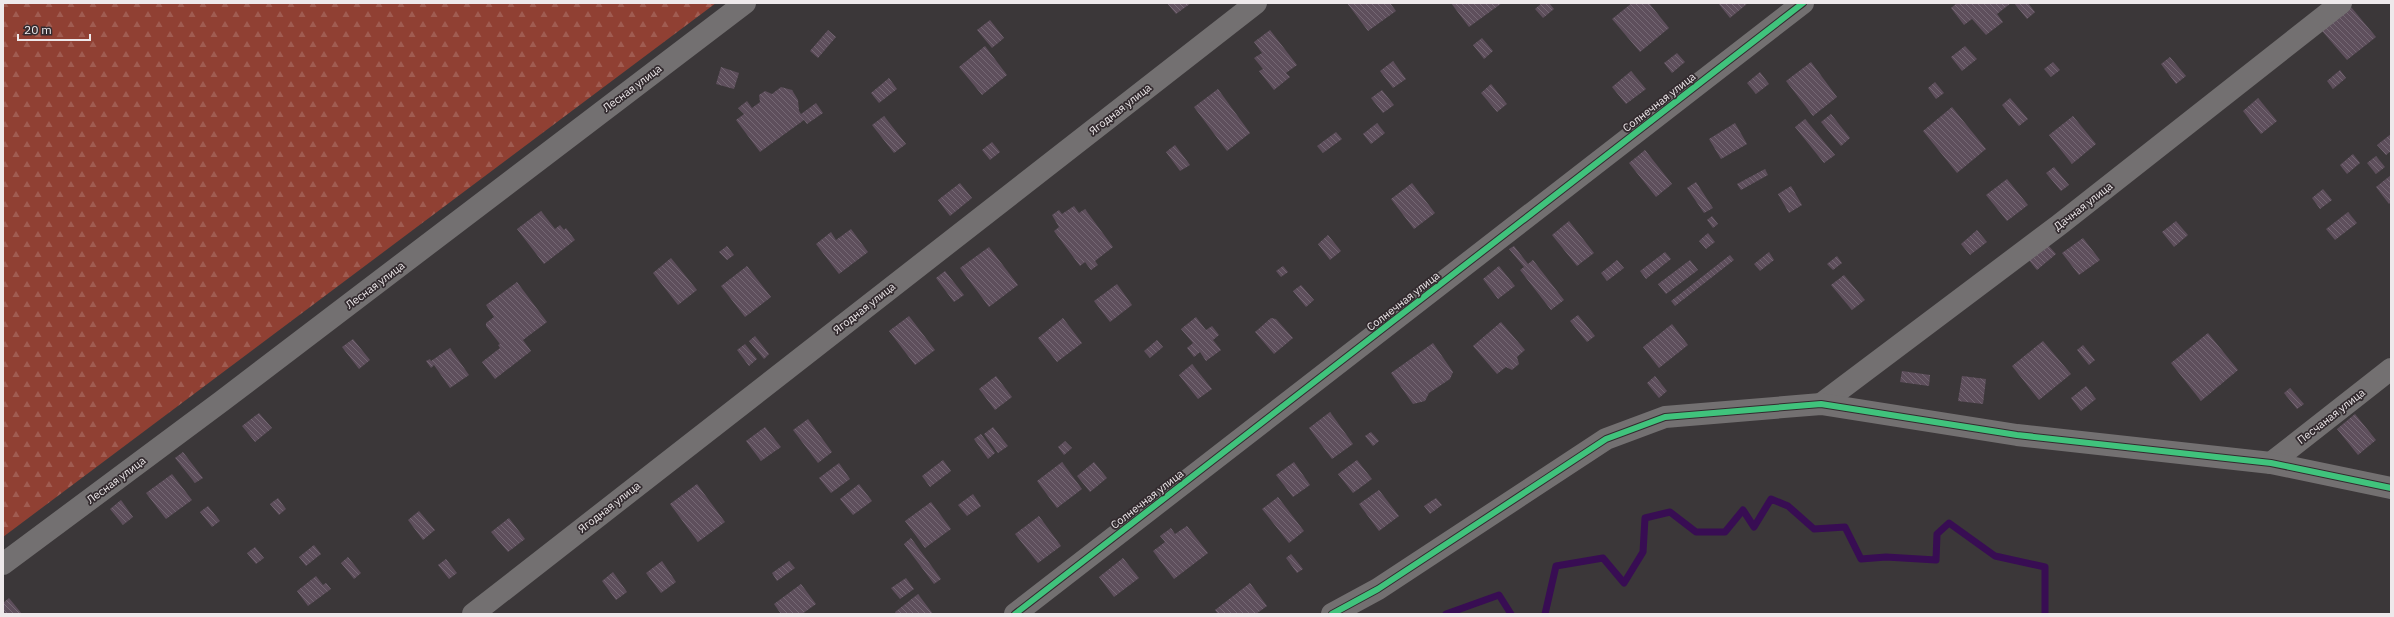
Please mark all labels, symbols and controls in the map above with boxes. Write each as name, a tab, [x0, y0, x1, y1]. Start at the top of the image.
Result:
scale bar	[18, 16, 90, 42]
text: 20 m	[24, 22, 52, 37]
street label: Лесная улица	[600, 61, 664, 115]
street label: Солнечная улица	[1620, 69, 1698, 135]
street label: Ягодная улица	[1086, 80, 1154, 138]
street label: Дачная улица	[2051, 179, 2115, 233]
street label: Лесная улица	[343, 258, 407, 312]
street label: Солнечная улица	[1364, 268, 1442, 334]
street label: Ягодная улица	[830, 279, 898, 337]
street label: Песчаная улица	[2294, 385, 2368, 447]
street label: Лесная улица	[84, 453, 148, 507]
street label: Солнечная улица	[1108, 466, 1186, 532]
street label: Ягодная улица	[575, 478, 643, 536]

